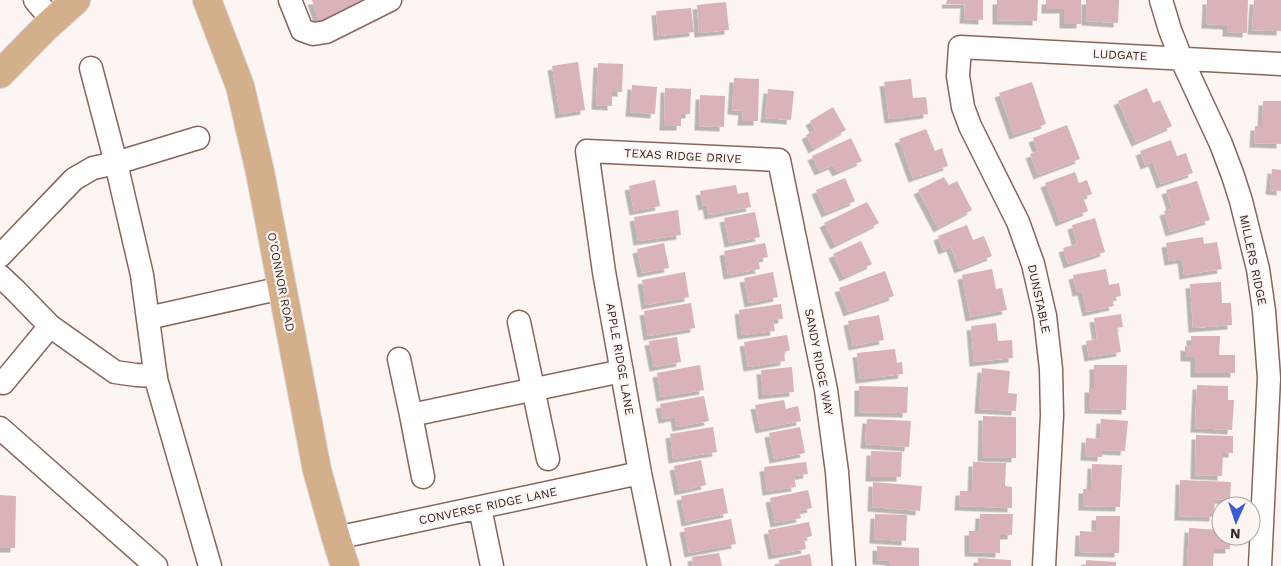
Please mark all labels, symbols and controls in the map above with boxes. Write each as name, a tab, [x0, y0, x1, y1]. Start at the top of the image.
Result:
street label: LUDGATE	[1092, 47, 1148, 63]
street label: TEXAS RIDGE DRIVE	[624, 146, 742, 166]
street label: MILLERS RIDGE	[1237, 213, 1269, 307]
street label: O'CONNOR ROAD	[265, 231, 297, 333]
street label: DUNSTABLE	[1025, 263, 1053, 335]
street label: APPLE RIDGE LANE	[603, 302, 637, 417]
street label: SANDY RIDGE WAY	[802, 307, 836, 417]
street label: CONVERSE RIDGE LANE	[418, 484, 559, 528]
north arrow	[1211, 496, 1261, 546]
text: N	[1230, 526, 1241, 542]

